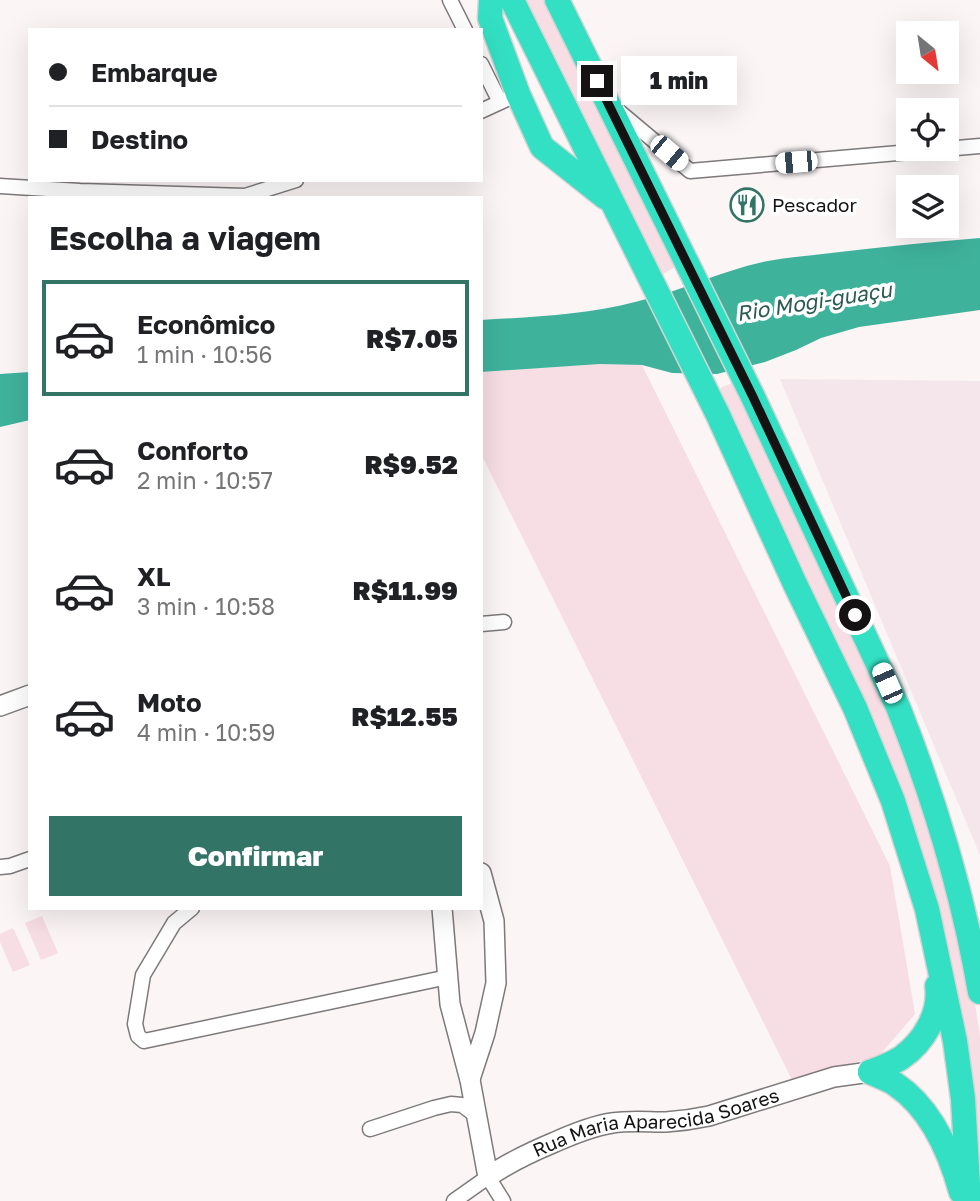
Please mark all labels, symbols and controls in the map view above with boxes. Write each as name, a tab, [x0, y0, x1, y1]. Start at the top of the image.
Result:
north arrow	[896, 21, 959, 84]
map controls	[896, 21, 959, 238]
callout: 1 min	[622, 56, 737, 106]
text: Embarque	[91, 57, 218, 88]
route end	[581, 65, 613, 97]
text: 1 min	[650, 66, 708, 94]
button: locate	[896, 98, 959, 161]
text: Destino	[91, 124, 188, 155]
car	[647, 131, 692, 175]
car	[775, 150, 818, 174]
button: layers	[896, 175, 959, 238]
restaurant icon: Pescador	[728, 186, 766, 224]
place label: Pescador	[772, 193, 858, 216]
text: Escolha a viagem	[49, 219, 321, 257]
water label: Rio Mogi-guaçu	[734, 276, 894, 326]
icon: car	[53, 307, 116, 370]
text: Econômico	[137, 309, 275, 340]
text: R$7.05	[366, 323, 458, 354]
text: 1 min · 10:56	[137, 340, 273, 368]
icon: car	[53, 433, 116, 496]
text: Conforto	[137, 435, 248, 466]
text: R$9.52	[364, 449, 458, 480]
text: 2 min · 10:57	[137, 466, 273, 494]
icon: car	[53, 559, 116, 622]
text: XL	[137, 561, 171, 592]
text: R$11.99	[353, 575, 458, 606]
text: 3 min · 10:58	[137, 592, 275, 620]
route start	[839, 599, 871, 631]
car	[869, 660, 906, 706]
icon: car	[53, 685, 116, 748]
text: Moto	[137, 687, 202, 718]
text: R$12.55	[351, 701, 458, 732]
text: 4 min · 10:59	[137, 718, 275, 746]
button: Confirmar	[49, 816, 462, 896]
street label: Rua Maria Aparecida Soares	[529, 1083, 782, 1161]

